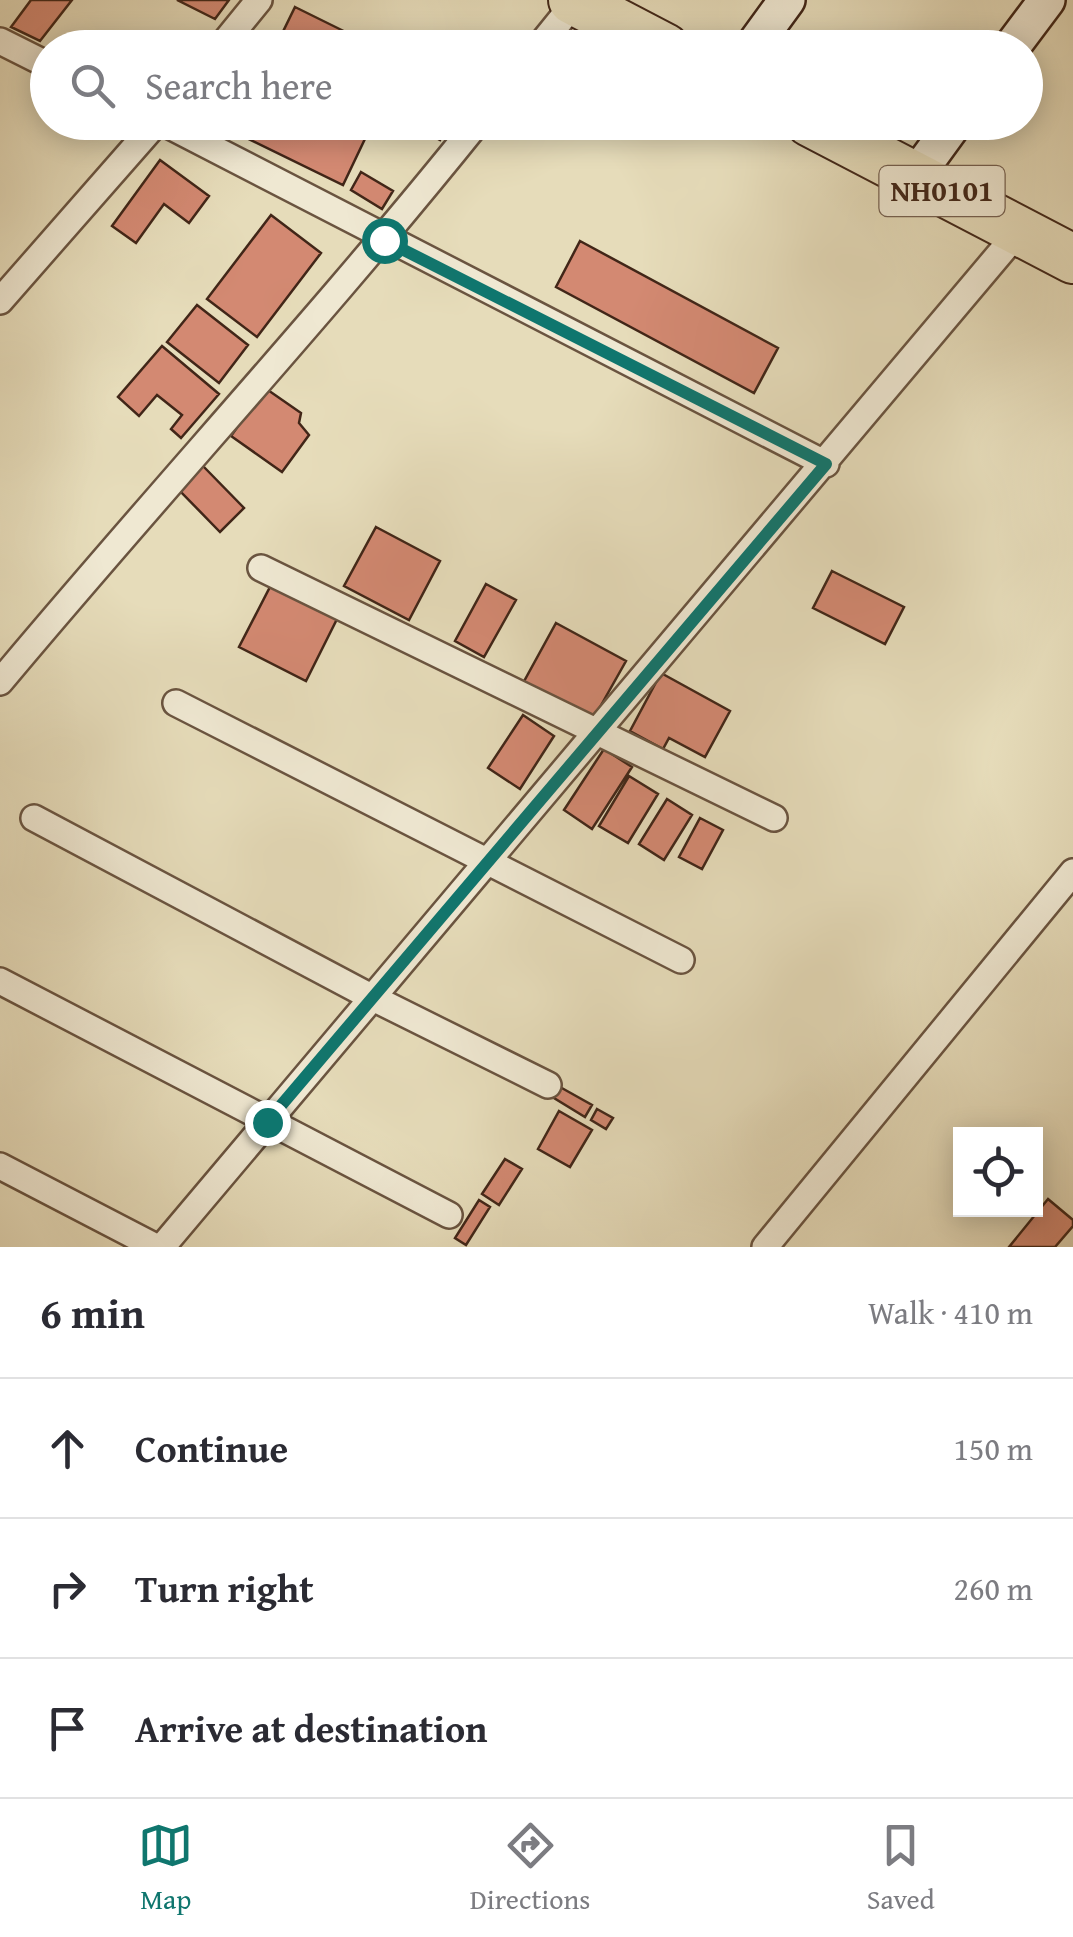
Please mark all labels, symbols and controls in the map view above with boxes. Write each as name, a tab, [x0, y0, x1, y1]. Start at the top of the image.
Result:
search box	[30, 30, 1043, 140]
text: Search here	[145, 57, 333, 113]
icon: search	[65, 58, 120, 113]
road number: NH0101	[880, 166, 1004, 216]
route start	[362, 218, 408, 264]
route end	[245, 1100, 291, 1146]
map controls	[953, 1127, 1043, 1217]
button: locate	[953, 1127, 1043, 1217]
text: 6 min	[40, 1282, 145, 1343]
text: Walk · 410 m	[868, 1289, 1033, 1336]
text: Continue	[135, 1420, 288, 1476]
icon: ahead	[40, 1421, 95, 1476]
text: 150 m	[954, 1425, 1033, 1472]
text: Turn right	[135, 1560, 314, 1616]
icon: right	[40, 1561, 95, 1616]
text: 260 m	[954, 1565, 1033, 1612]
text: Arrive at destination	[135, 1700, 488, 1756]
icon: arrive	[40, 1701, 95, 1756]
tab: Map	[138, 1818, 193, 1919]
tab: Directions	[470, 1818, 590, 1919]
tab: Saved	[867, 1818, 935, 1919]

